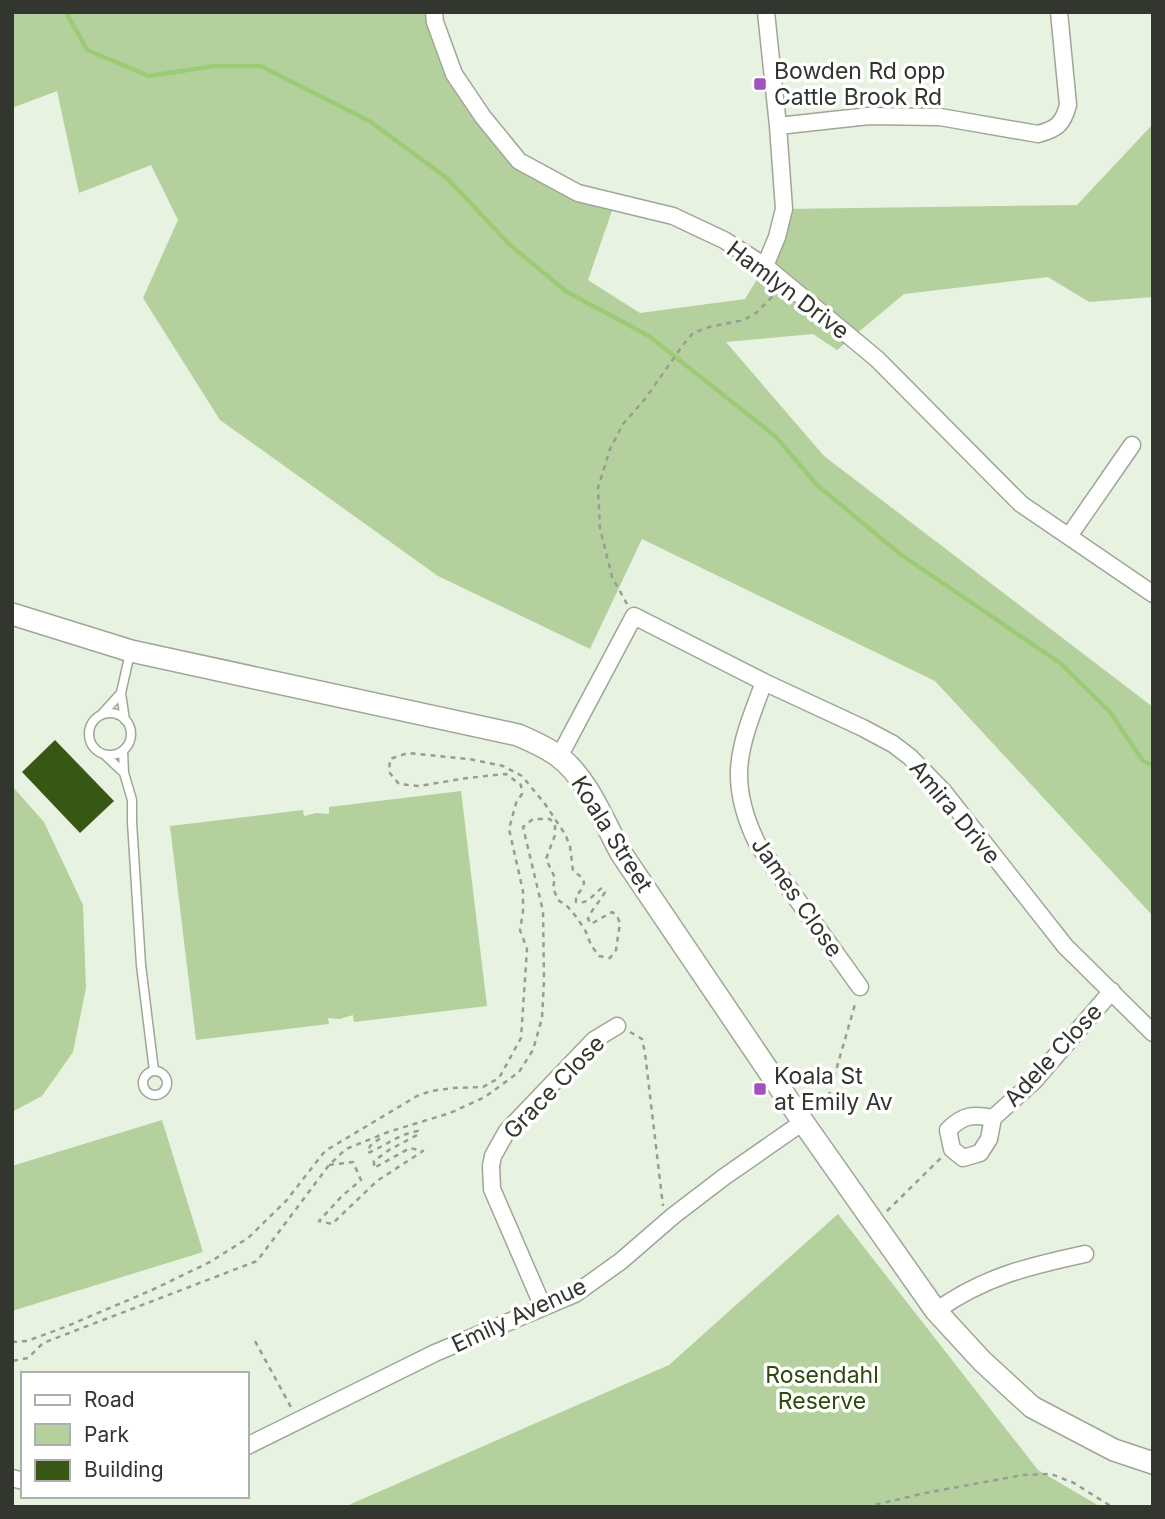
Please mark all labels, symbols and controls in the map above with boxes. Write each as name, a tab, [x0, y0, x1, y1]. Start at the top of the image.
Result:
place label: Bowden Rd opp Cattle Brook Rd	[774, 57, 945, 111]
marker: Bowden Rd opp Cattle Brook Rd	[752, 76, 768, 92]
street label: Hamlyn Drive	[721, 235, 855, 345]
street label: Amira Drive	[904, 754, 1006, 870]
street label: Koala Street	[565, 771, 659, 898]
street label: James Close	[745, 832, 849, 962]
street label: Adele Close	[998, 998, 1108, 1112]
street label: Grace Close	[498, 1029, 610, 1145]
place label: Koala St at Emily Av	[774, 1062, 893, 1116]
marker: Koala St at Emily Av	[752, 1081, 768, 1097]
street label: Emily Avenue	[447, 1272, 591, 1358]
park label: Rosendahl Reserve	[765, 1361, 879, 1415]
legend	[21, 1372, 248, 1498]
text: Road	[84, 1387, 135, 1412]
text: Park	[84, 1422, 129, 1447]
text: Building	[84, 1457, 164, 1482]

